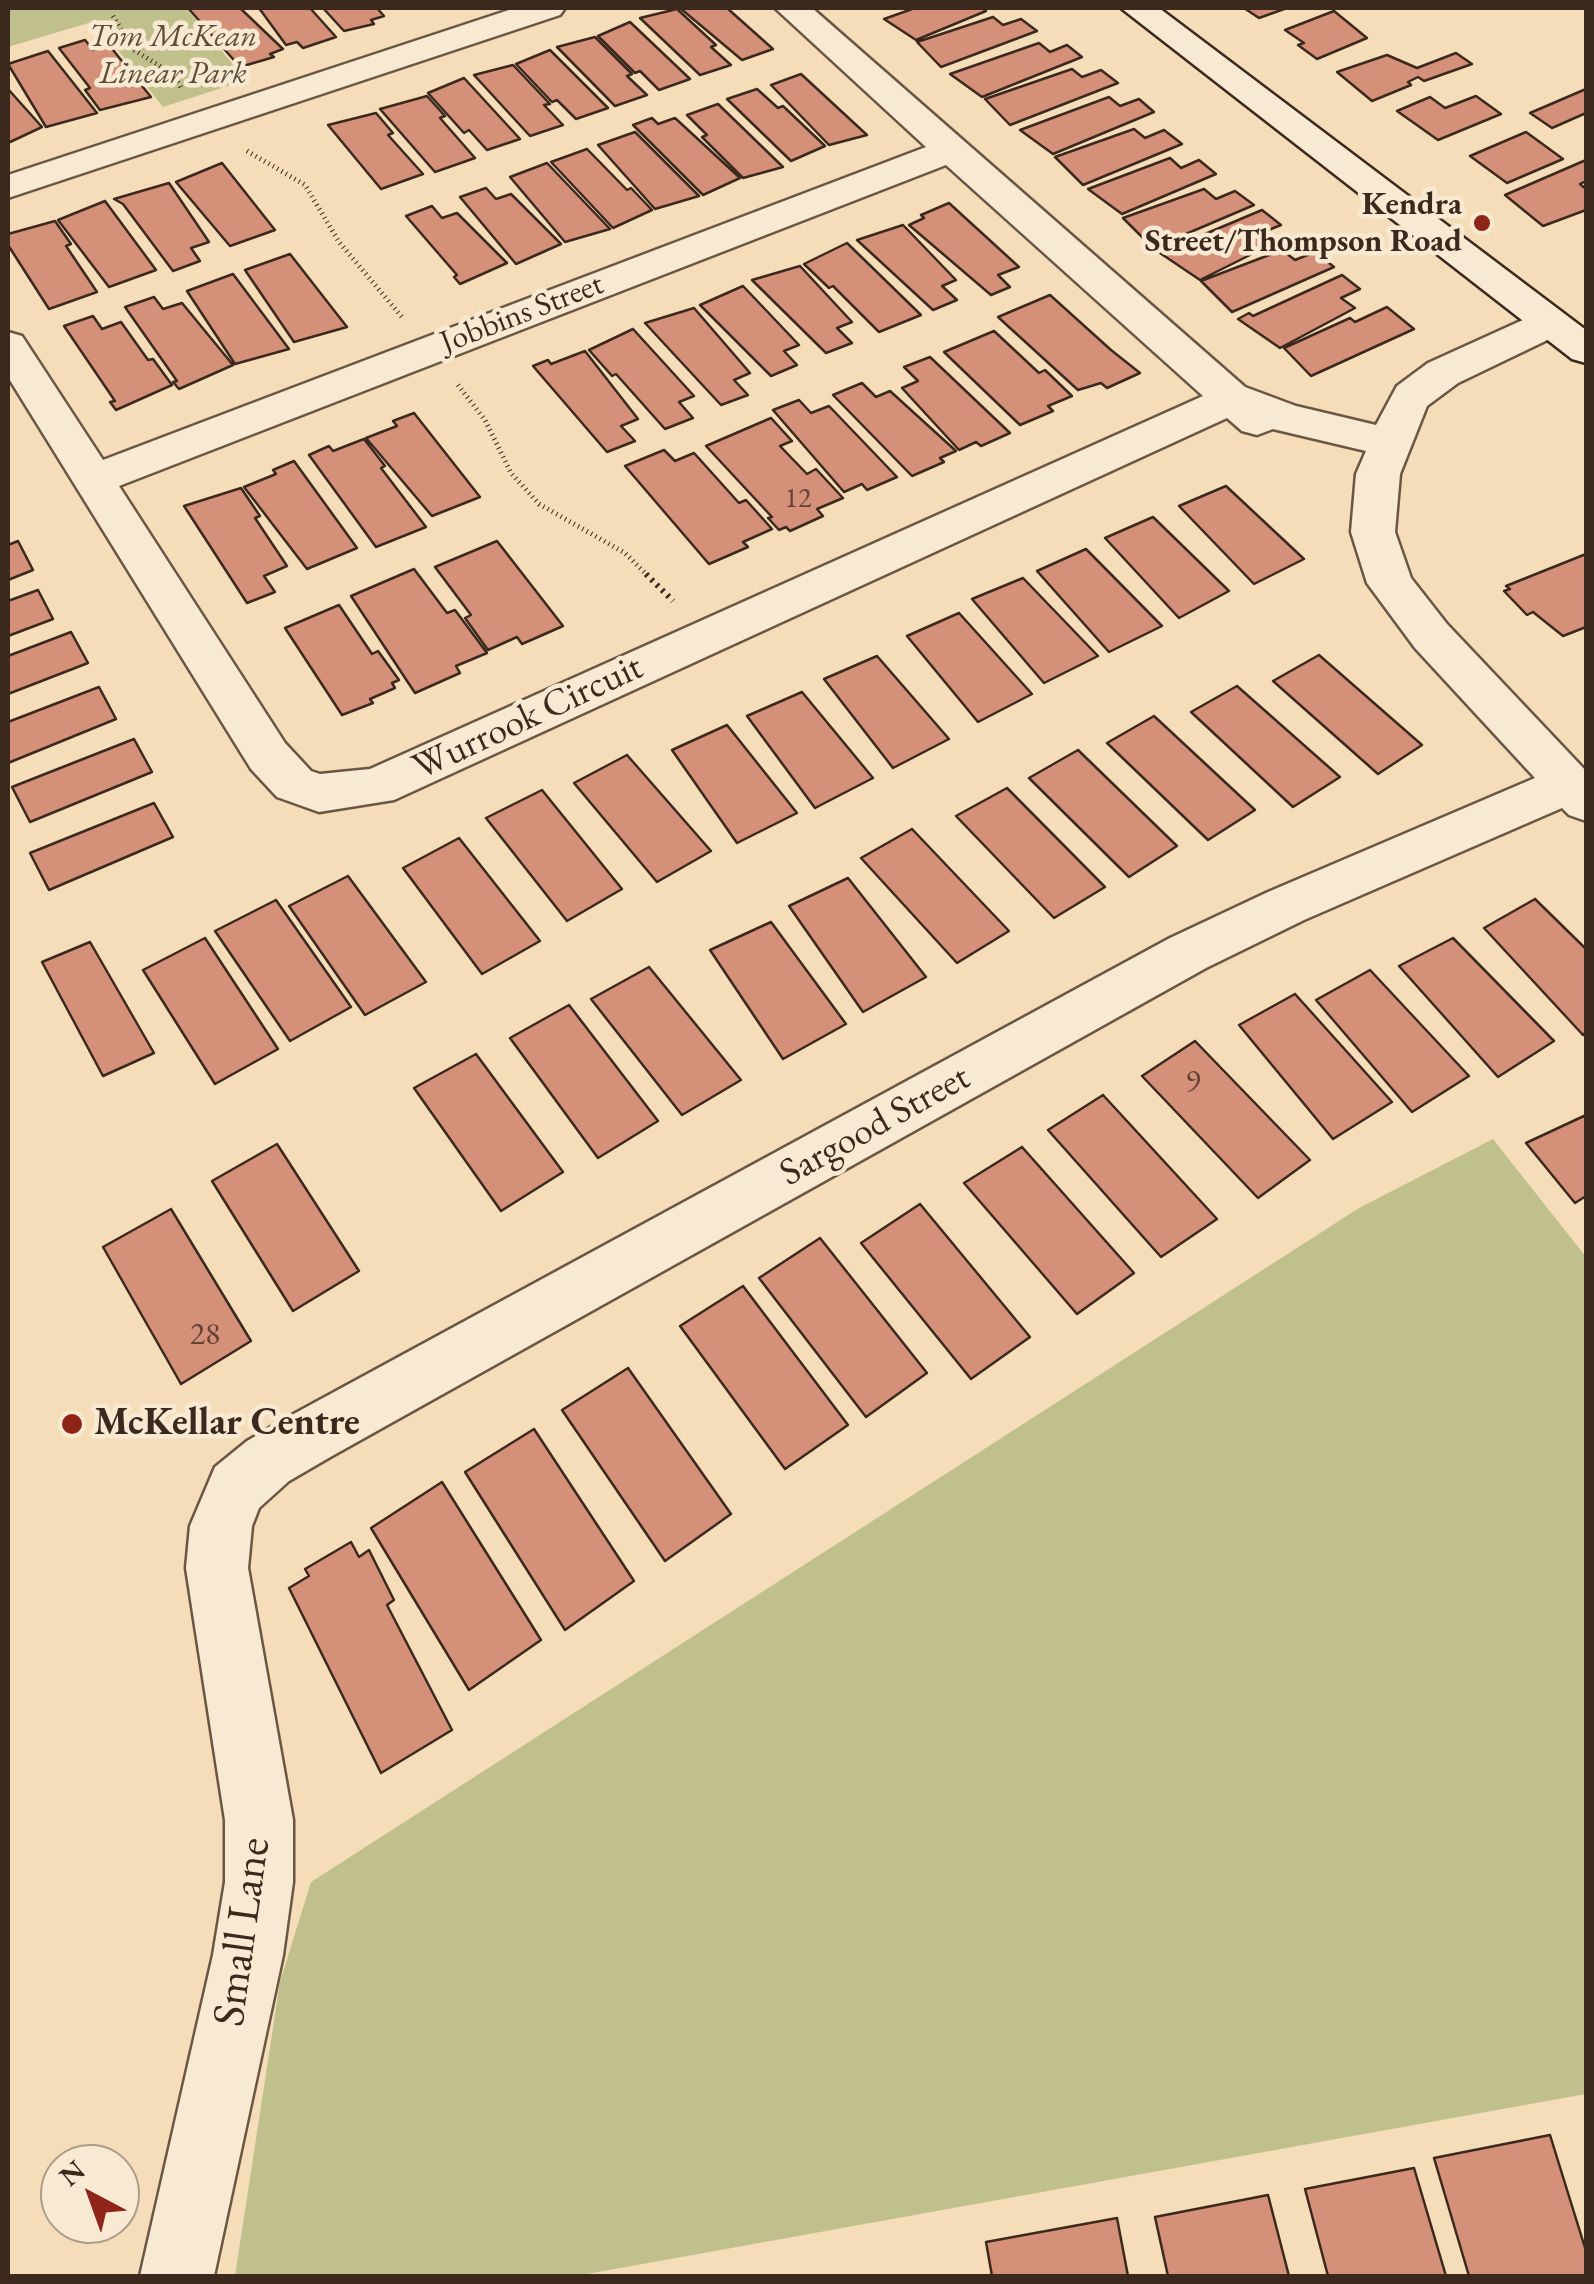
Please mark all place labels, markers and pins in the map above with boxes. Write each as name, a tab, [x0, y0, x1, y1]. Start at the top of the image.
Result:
place label: Kendra Street/Thompson Road	[1145, 186, 1462, 261]
marker: Kendra Street/Thompson Road	[1471, 212, 1493, 234]
place label: McKellar Centre	[94, 1401, 360, 1447]
marker: McKellar Centre	[59, 1411, 85, 1437]

